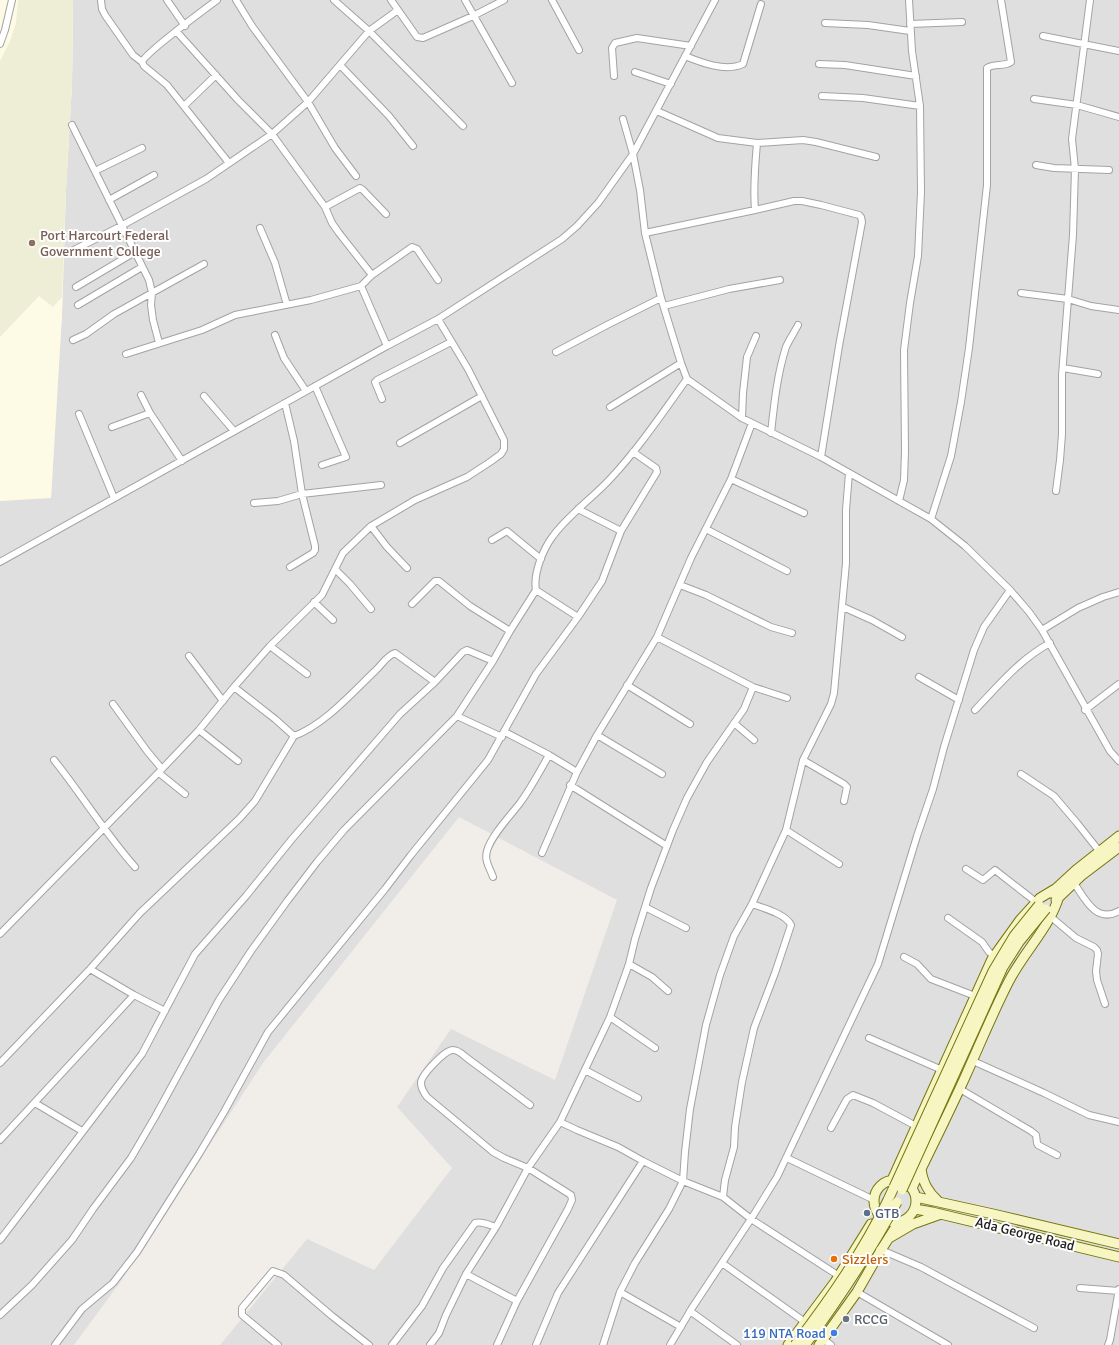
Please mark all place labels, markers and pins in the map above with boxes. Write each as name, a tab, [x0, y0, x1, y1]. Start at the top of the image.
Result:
place label: Port Harcourt Federal Government College	[40, 227, 169, 260]
marker: Port Harcourt Federal Government College	[27, 238, 37, 248]
place label: GTB	[875, 1205, 899, 1222]
marker: GTB	[862, 1208, 872, 1218]
place label: Sizzlers	[842, 1251, 888, 1268]
marker: Sizzlers	[829, 1254, 839, 1264]
place label: RCCG	[854, 1311, 888, 1328]
marker: RCCG	[841, 1314, 851, 1324]
place label: 119 NTA Road	[743, 1325, 826, 1342]
marker: 119 NTA Road	[829, 1328, 839, 1338]

